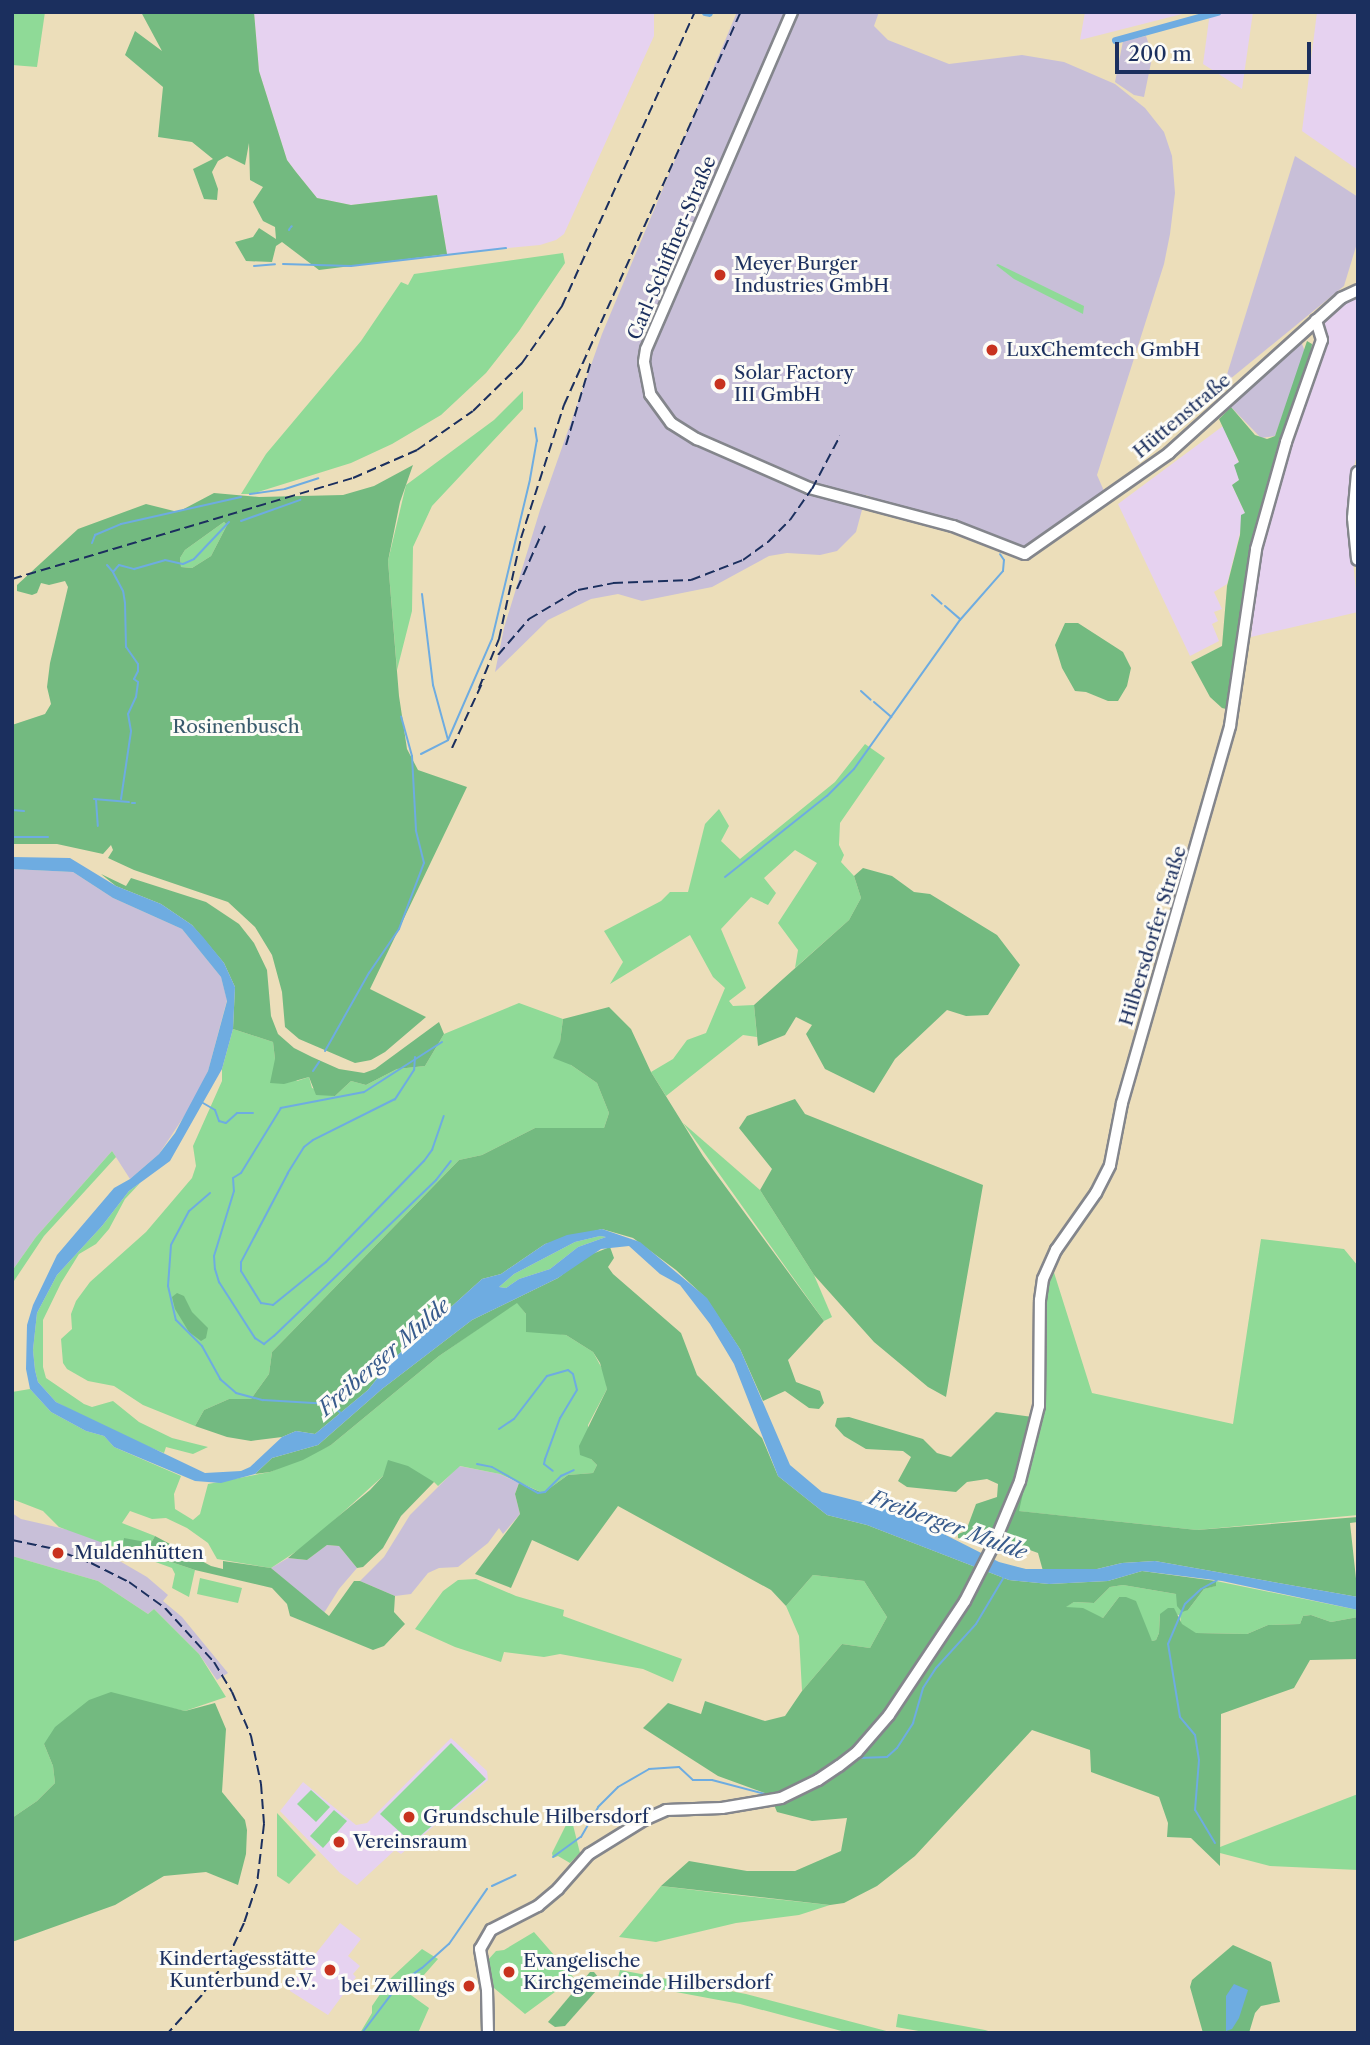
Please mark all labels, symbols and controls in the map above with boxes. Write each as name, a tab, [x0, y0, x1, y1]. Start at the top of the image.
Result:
scale bar	[1118, 28, 1314, 72]
text: 200 m	[1128, 41, 1192, 66]
street label: Carl-Schiffner-Straße	[623, 153, 721, 343]
place label: Meyer Burger Industries GmbH	[734, 253, 889, 297]
marker: Meyer Burger Industries GmbH	[712, 267, 728, 283]
place label: LuxChemtech GmbH	[1006, 339, 1200, 361]
marker: LuxChemtech GmbH	[984, 342, 1000, 358]
place label: Solar Factory III GmbH	[734, 362, 854, 406]
street label: Hüttenstraße	[1129, 369, 1235, 463]
marker: Solar Factory III GmbH	[712, 376, 728, 392]
park label: Rosinenbusch	[172, 716, 300, 738]
street label: Hilbersdorfer Straße	[1115, 843, 1191, 1029]
water label: Freiberger Mulde	[313, 1293, 455, 1421]
water label: Freiberger Mulde	[866, 1485, 1030, 1565]
place label: Muldenhütten	[74, 1542, 204, 1564]
marker: Muldenhütten	[48, 1543, 68, 1563]
place label: Grundschule Hilbersdorf	[423, 1806, 649, 1828]
marker: Grundschule Hilbersdorf	[401, 1809, 417, 1825]
place label: Vereinsraum	[353, 1831, 467, 1853]
marker: Vereinsraum	[331, 1834, 347, 1850]
place label: Kindertagesstätte Kunterbund e.V.	[159, 1948, 316, 1992]
place label: Evangelische Kirchgemeinde Hilbersdorf	[523, 1950, 771, 1994]
marker: Kindertagesstätte Kunterbund e.V.	[322, 1962, 338, 1978]
marker: Evangelische Kirchgemeinde Hilbersdorf	[501, 1964, 517, 1980]
place label: bei Zwillings	[341, 1975, 455, 1997]
marker: bei Zwillings	[461, 1978, 477, 1994]

